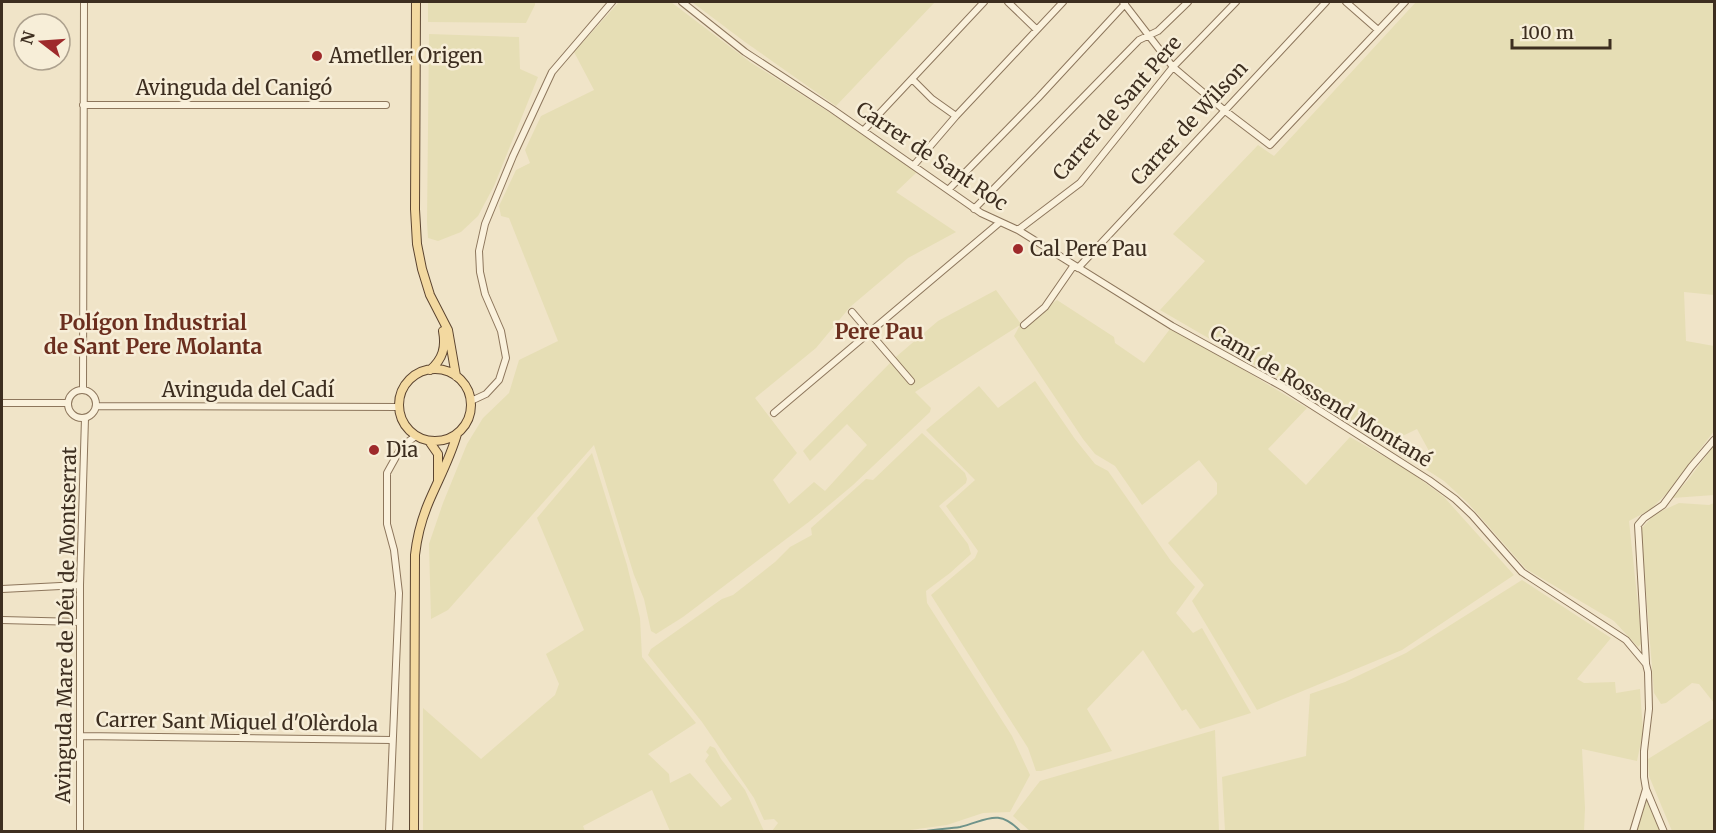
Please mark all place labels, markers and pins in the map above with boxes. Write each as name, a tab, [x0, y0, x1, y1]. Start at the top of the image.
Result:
place label: Ametller Origen	[328, 43, 483, 68]
marker: Ametller Origen	[310, 49, 324, 63]
place label: Cal Pere Pau	[1030, 236, 1147, 261]
marker: Cal Pere Pau	[1011, 242, 1025, 256]
place label: Dia	[386, 437, 418, 462]
marker: Dia	[367, 443, 381, 457]

